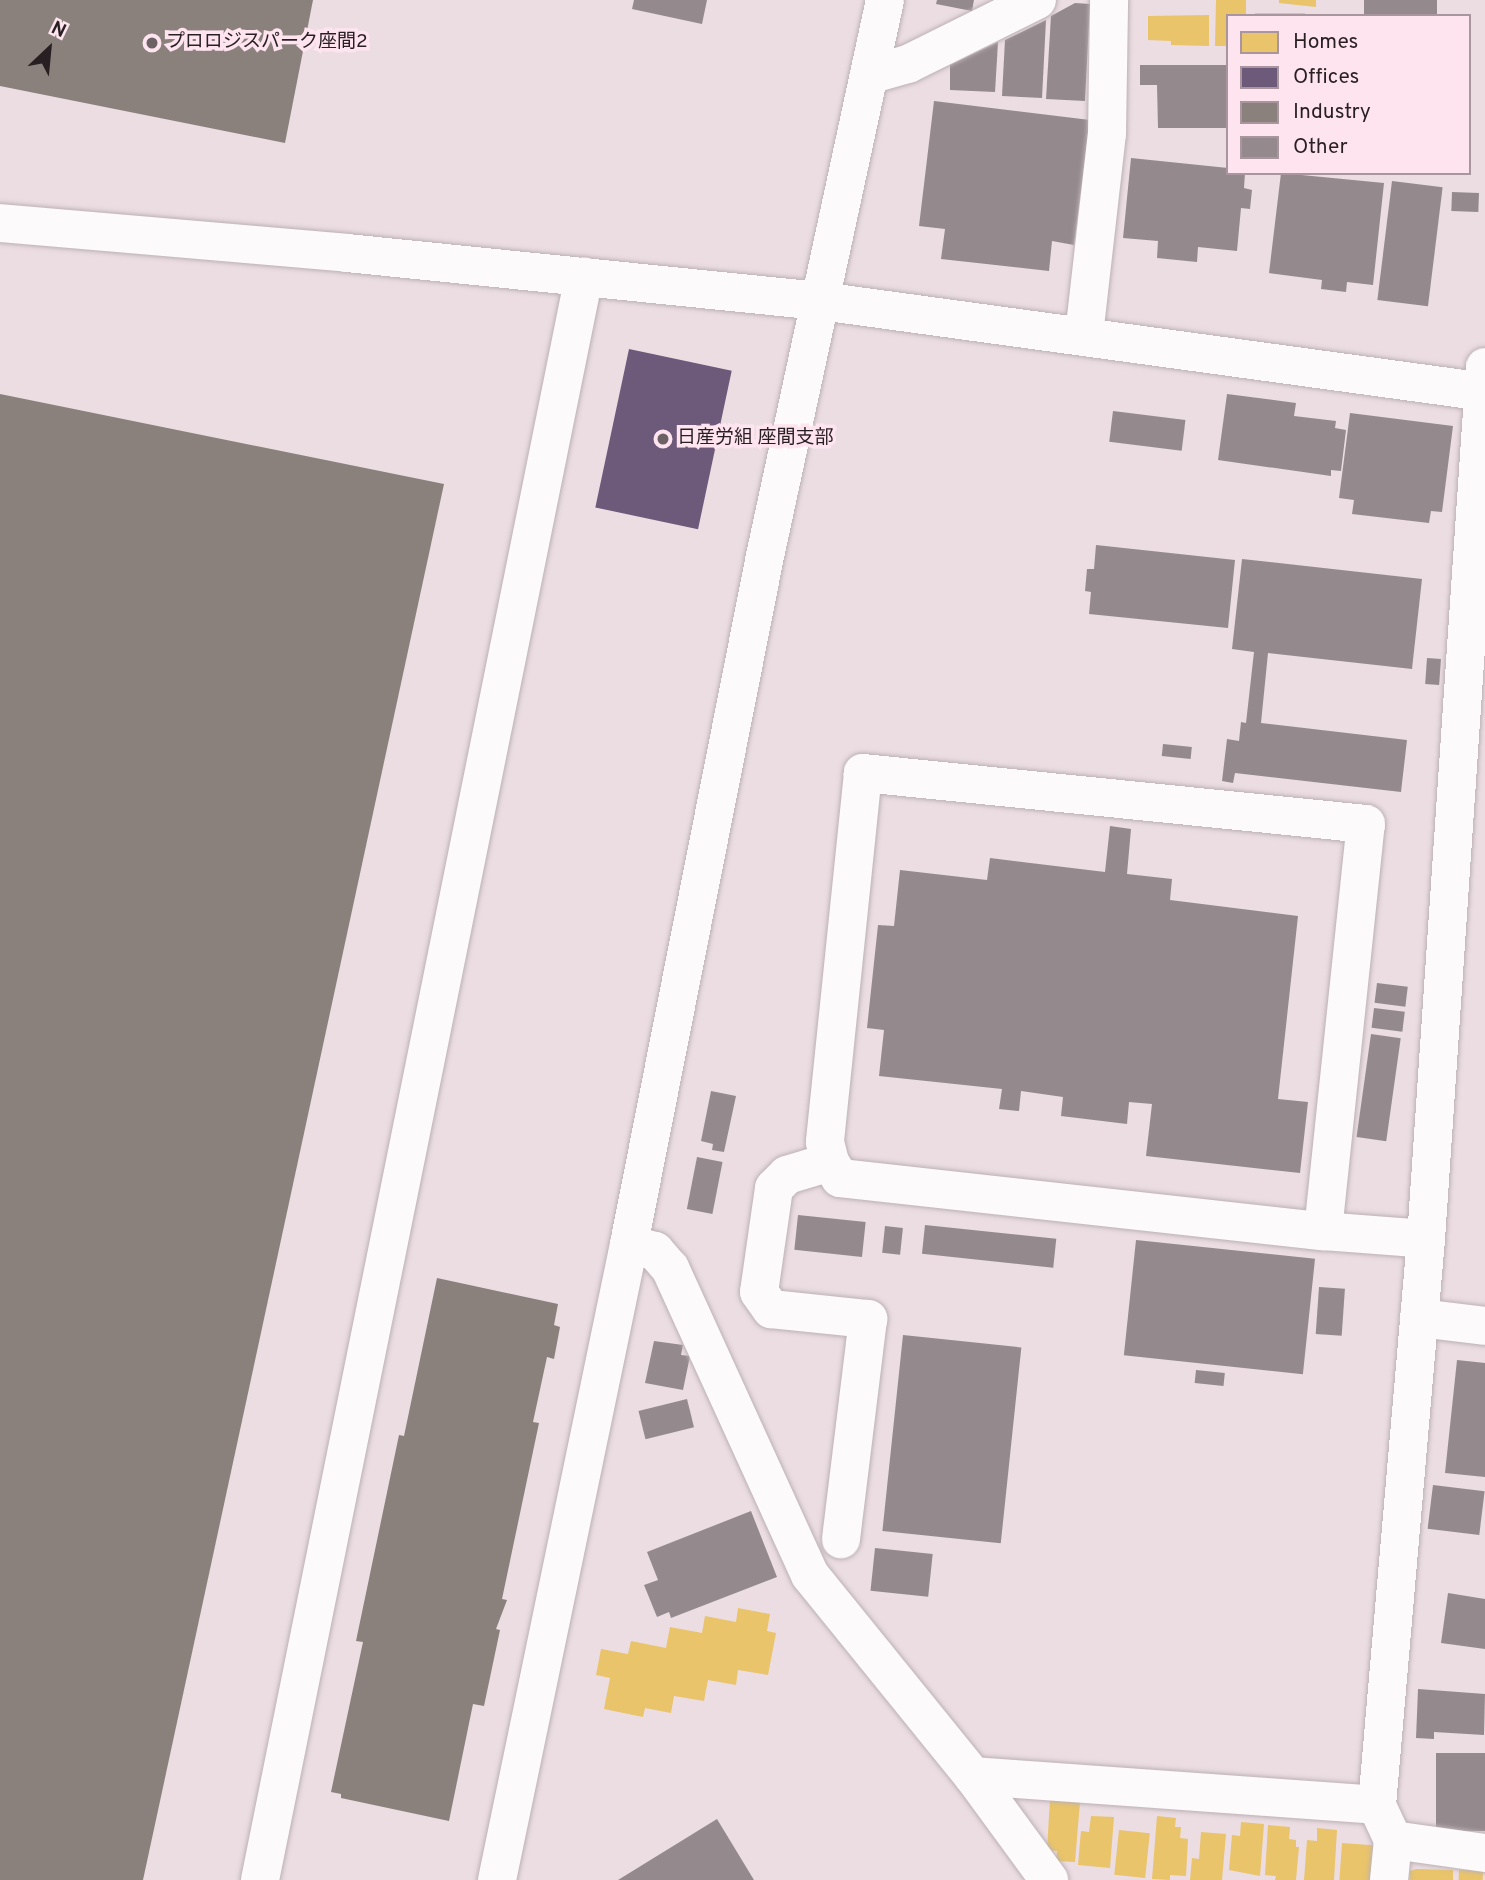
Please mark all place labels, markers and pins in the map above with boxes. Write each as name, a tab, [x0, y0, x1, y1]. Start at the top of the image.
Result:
place label: プロロジスパーク座間2	[166, 32, 368, 54]
marker: プロロジスパーク座間2	[144, 35, 160, 51]
place label: 日産労組 座間支部	[677, 428, 833, 450]
marker: 日産労組 座間支部	[655, 431, 671, 447]

